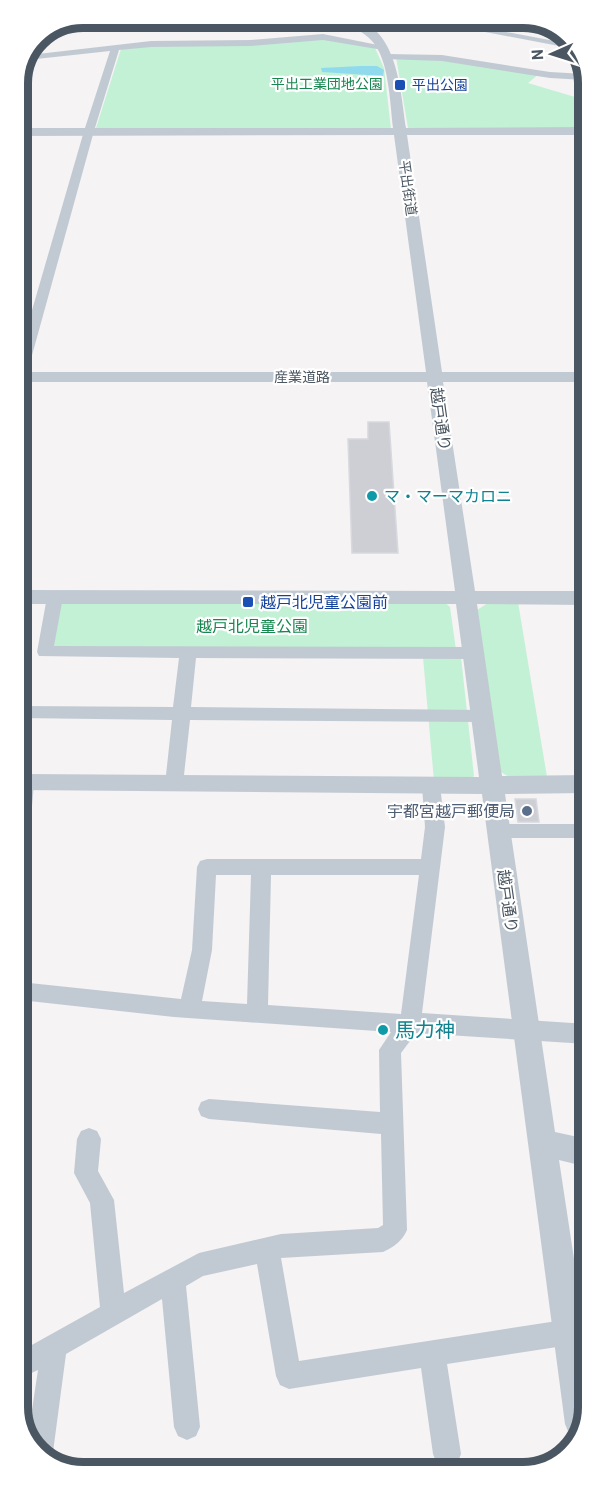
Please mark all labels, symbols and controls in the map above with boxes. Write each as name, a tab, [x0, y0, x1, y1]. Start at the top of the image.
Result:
north arrow	[522, 24, 582, 84]
text: N	[527, 49, 546, 61]
park label: 平出工業団地公園	[271, 75, 383, 92]
place label: 平出公園	[412, 76, 468, 93]
marker: 平出公園	[393, 78, 407, 92]
street label: 平出街道	[396, 159, 421, 217]
street label: 産業道路	[274, 368, 330, 385]
street label: 越戸通り	[428, 386, 455, 452]
place label: マ・マーマカロニ	[384, 486, 512, 505]
marker: マ・マーマカロニ	[365, 489, 379, 503]
place label: 越戸北児童公園前	[260, 592, 388, 611]
marker: 越戸北児童公園前	[241, 595, 255, 609]
park label: 越戸北児童公園	[196, 616, 308, 635]
place label: 宇都宮越戸郵便局	[387, 801, 515, 820]
marker: 宇都宮越戸郵便局	[520, 804, 534, 818]
street label: 越戸通り	[495, 868, 522, 934]
place label: 馬力神	[395, 1017, 455, 1041]
marker: 馬力神	[376, 1023, 390, 1037]

